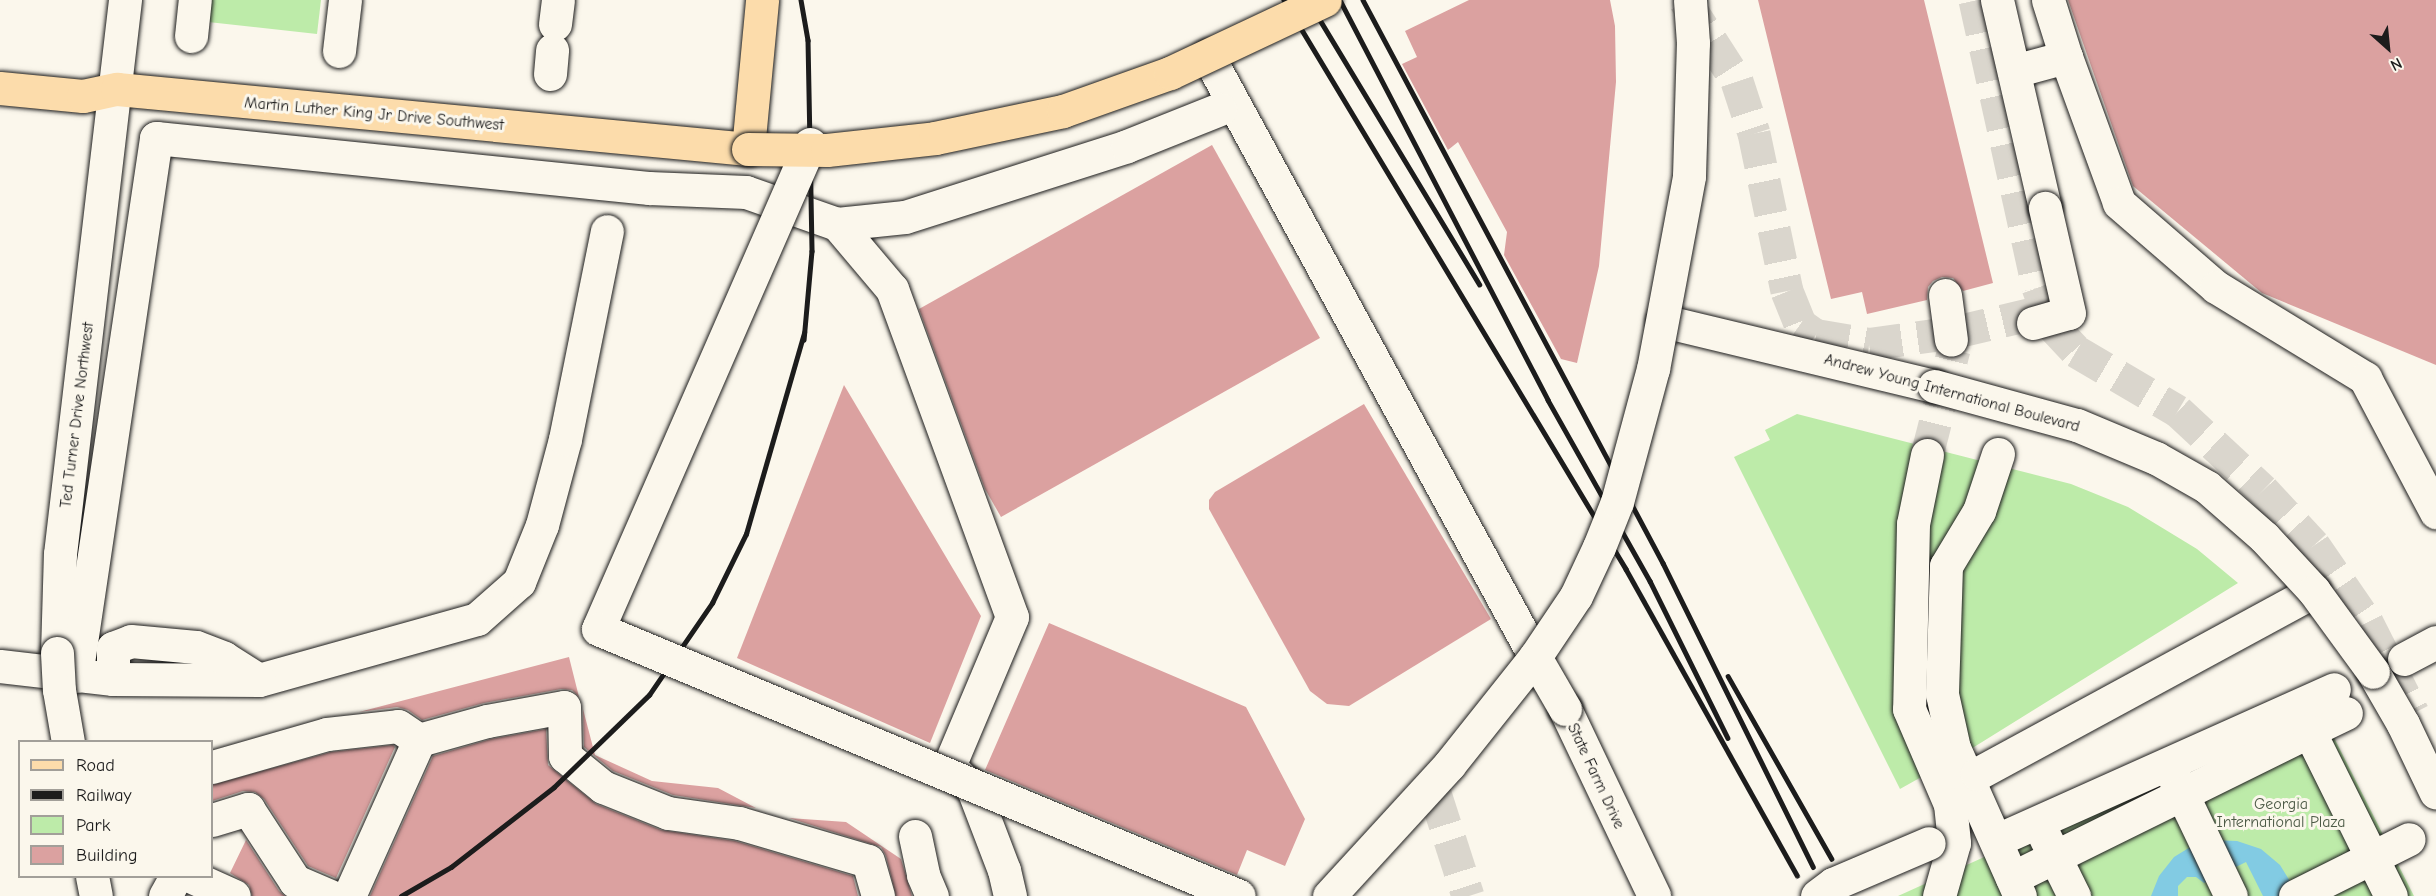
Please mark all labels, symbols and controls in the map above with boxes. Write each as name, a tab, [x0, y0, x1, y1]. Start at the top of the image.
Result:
north arrow	[2358, 18, 2418, 78]
text: N	[2387, 54, 2405, 74]
street label: Martin Luther King Jr Drive Southwest	[243, 93, 505, 135]
street label: Ted Turner Drive Northwest	[56, 321, 98, 509]
street label: Andrew Young International Boulevard	[1822, 350, 2082, 436]
street label: State Farm Drive	[1563, 720, 1629, 832]
legend	[18, 740, 213, 878]
text: Road	[76, 755, 115, 776]
text: Railway	[76, 785, 132, 806]
park label: Georgia International Plaza	[2217, 794, 2345, 832]
text: Park	[76, 815, 110, 836]
text: Building	[76, 845, 138, 866]

